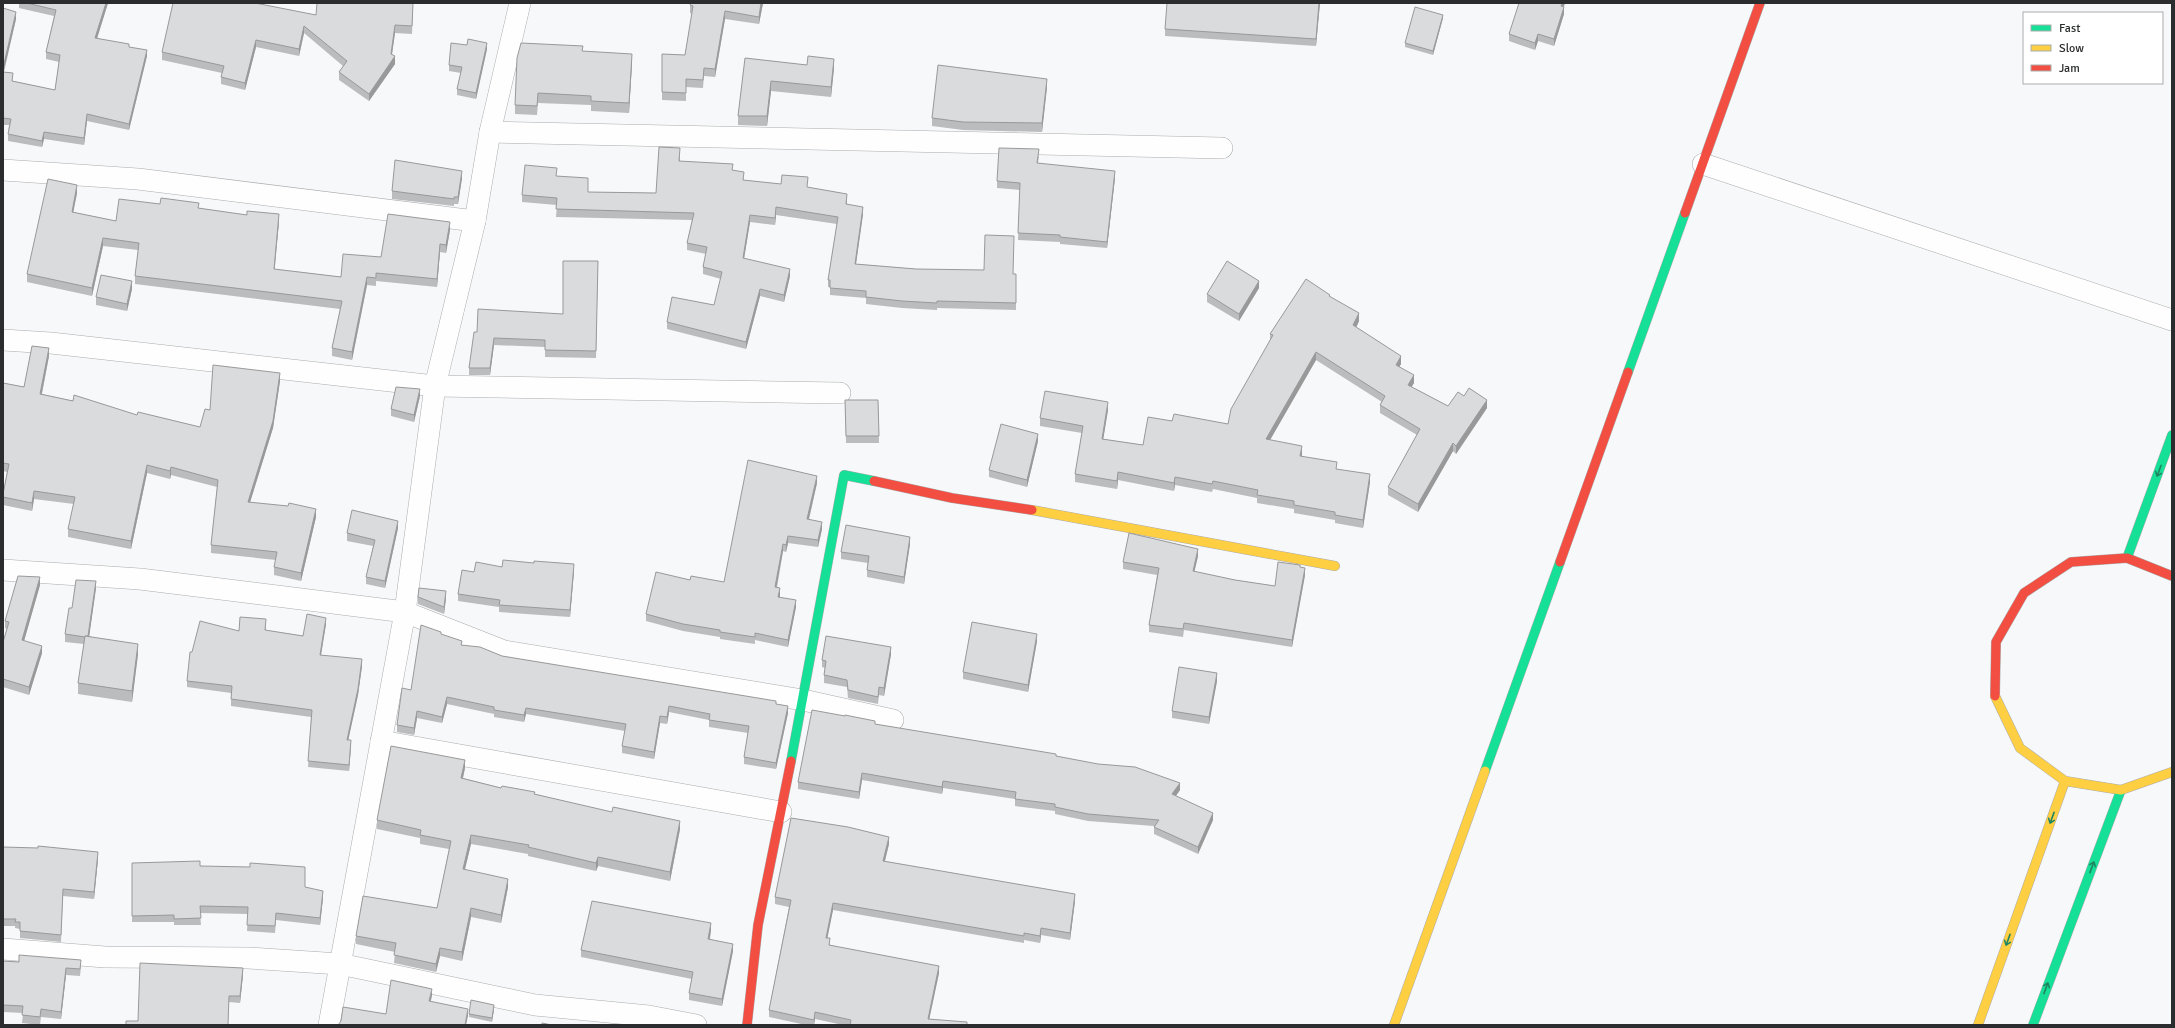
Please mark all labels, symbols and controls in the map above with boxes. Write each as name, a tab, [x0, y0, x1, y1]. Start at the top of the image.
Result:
legend	[2023, 12, 2163, 84]
text: Fast	[2059, 21, 2080, 36]
text: Slow	[2059, 41, 2084, 56]
text: Jam	[2059, 61, 2080, 76]
one-way arrow	[2154, 465, 2162, 477]
one-way arrow	[2048, 811, 2055, 824]
one-way arrow	[2088, 861, 2096, 873]
one-way arrow	[2004, 934, 2011, 947]
one-way arrow	[2043, 983, 2051, 995]

